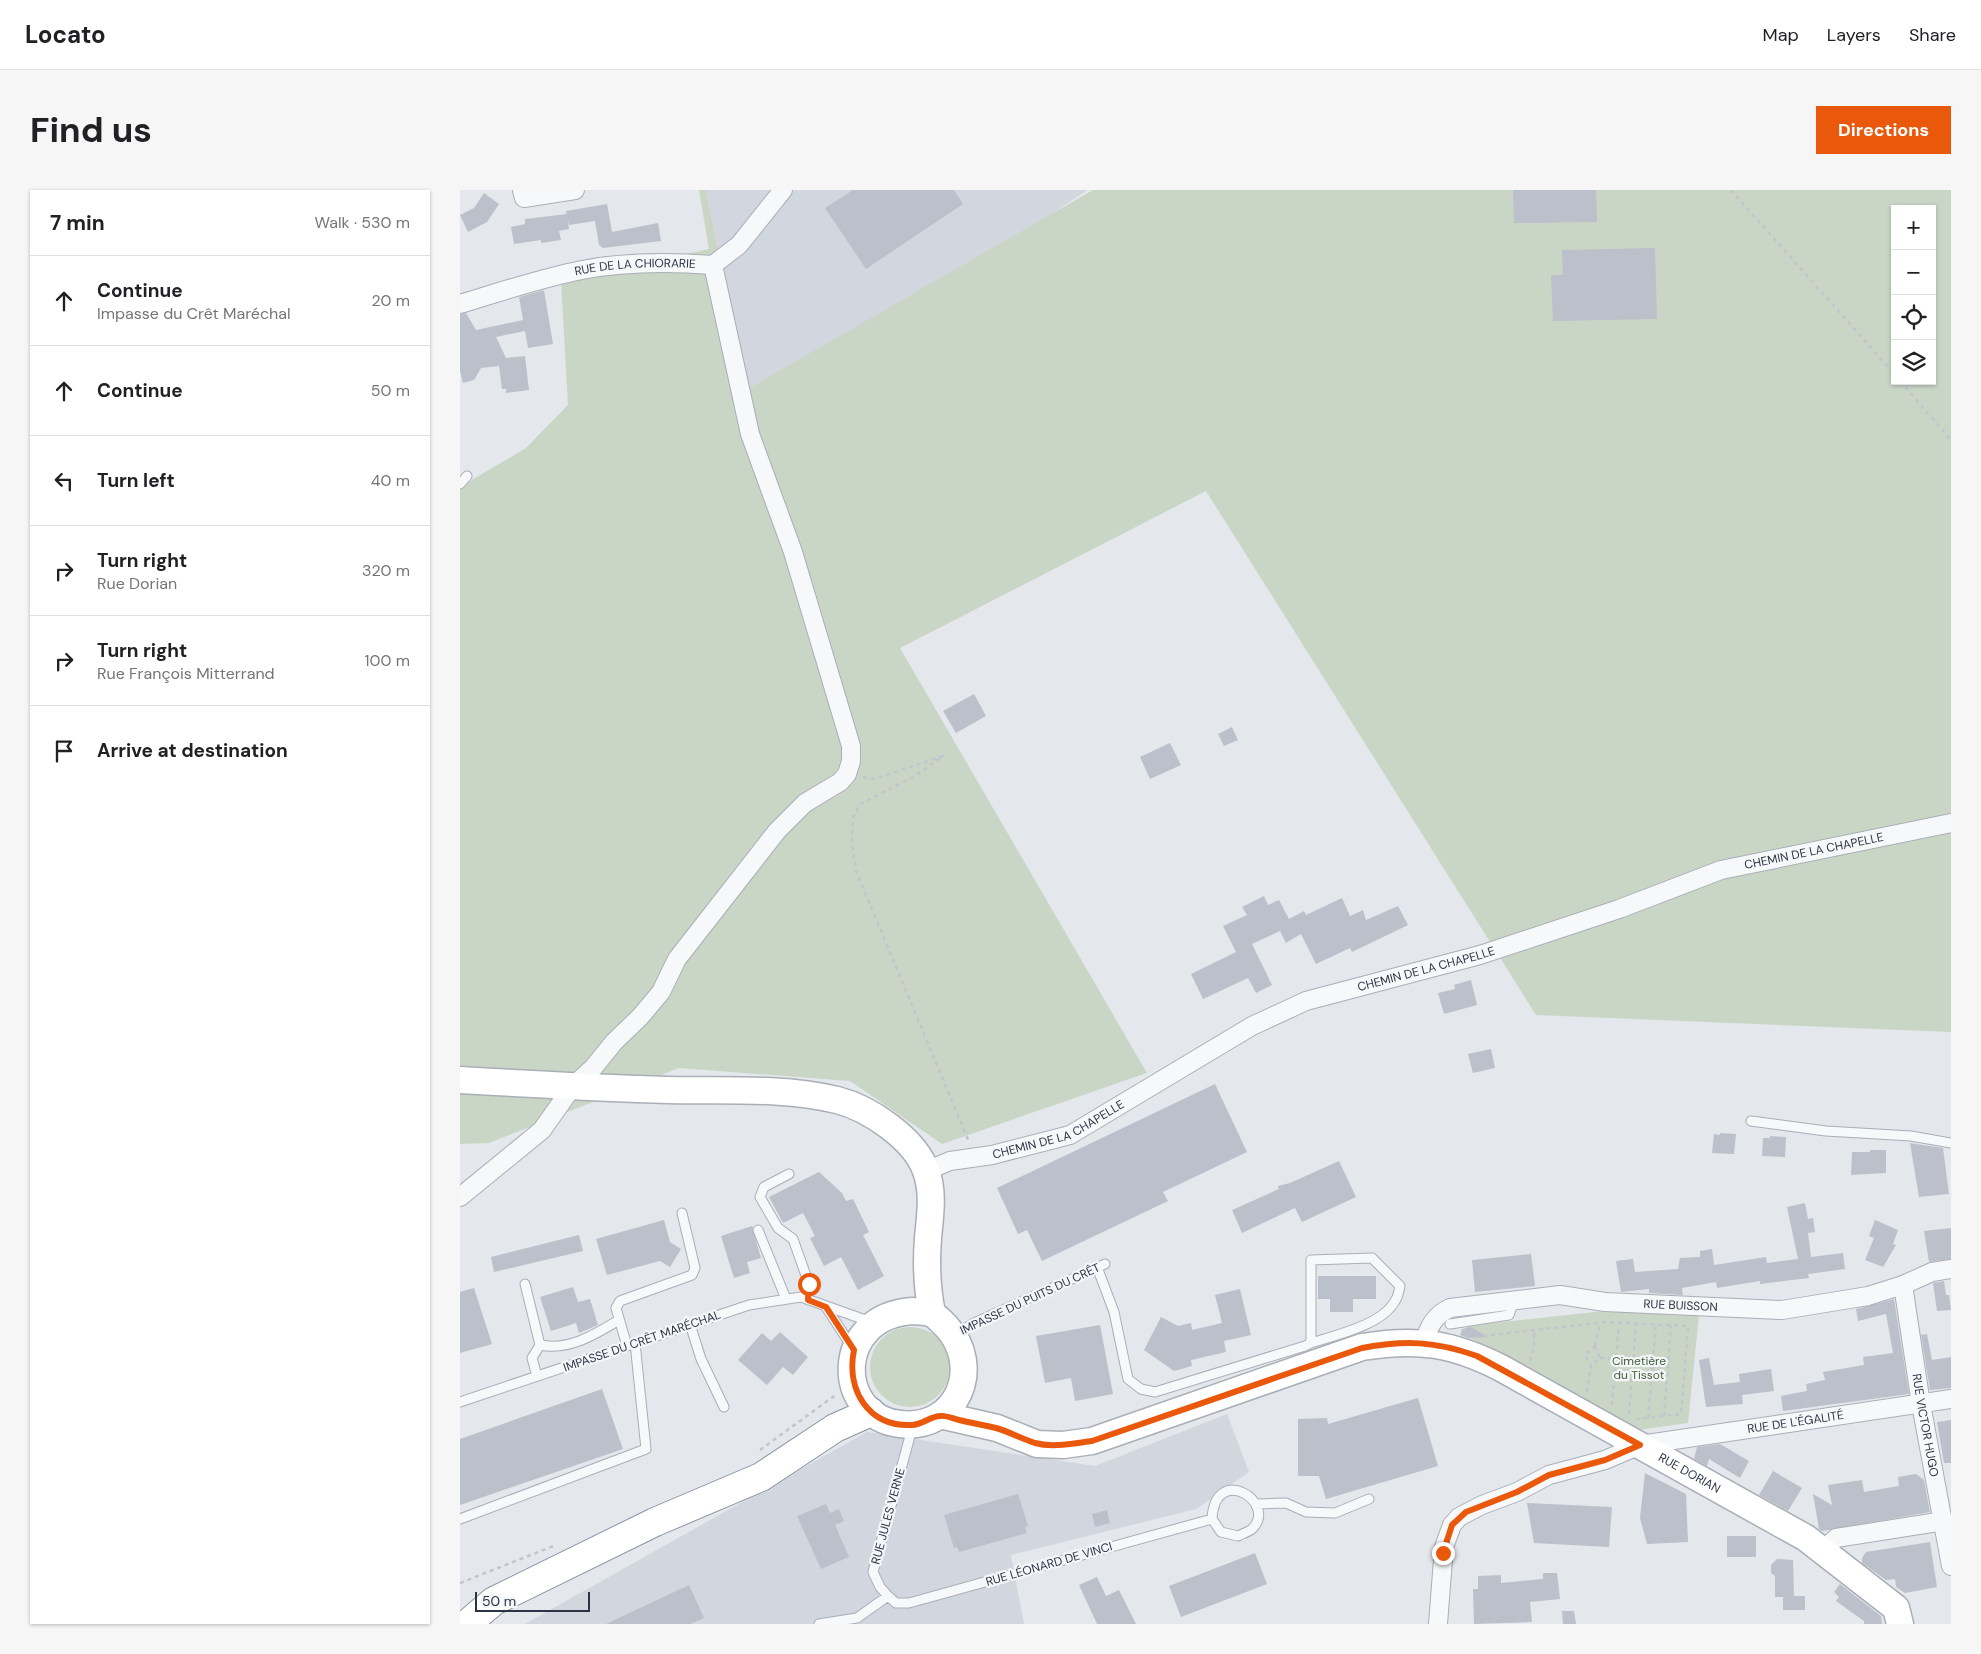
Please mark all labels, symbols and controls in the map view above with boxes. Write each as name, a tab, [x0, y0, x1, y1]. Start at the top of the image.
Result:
text: Locato	[25, 19, 106, 50]
text: Map	[1763, 23, 1799, 47]
text: Layers	[1827, 23, 1881, 47]
text: Share	[1909, 23, 1956, 47]
button: Directions	[1816, 106, 1951, 154]
text: Find us	[30, 107, 152, 153]
map controls	[1891, 205, 1936, 385]
button: +	[1891, 205, 1936, 250]
text: 7 min	[50, 209, 105, 237]
text: Walk · 530 m	[315, 212, 410, 233]
button: −	[1891, 250, 1936, 295]
street label: RUE DE LA CHIORARIE	[573, 255, 696, 279]
text: Continue	[97, 278, 183, 303]
icon: ahead	[50, 287, 78, 315]
text: 20 m	[371, 290, 410, 311]
button: locate	[1891, 295, 1936, 340]
text: Impasse du Crêt Maréchal	[97, 303, 291, 324]
button: layers	[1891, 340, 1936, 385]
icon: ahead	[50, 377, 78, 405]
text: Continue	[97, 378, 183, 403]
text: 50 m	[371, 380, 410, 401]
icon: left	[50, 467, 78, 495]
text: Turn left	[97, 468, 175, 493]
text: 40 m	[371, 470, 410, 491]
text: Turn right	[97, 548, 187, 573]
icon: right	[50, 557, 78, 585]
text: 320 m	[362, 560, 410, 581]
text: Rue Dorian	[97, 573, 177, 594]
text: Turn right	[97, 638, 187, 663]
icon: right	[50, 647, 78, 675]
text: 100 m	[365, 650, 410, 671]
text: Rue François Mitterrand	[97, 663, 275, 684]
icon: arrive	[50, 737, 78, 765]
text: Arrive at destination	[97, 738, 288, 763]
street label: CHEMIN DE LA CHAPELLE	[1743, 829, 1885, 873]
street label: CHEMIN DE LA CHAPELLE	[1356, 943, 1497, 995]
street label: CHEMIN DE LA CHAPELLE	[991, 1096, 1127, 1163]
street label: IMPASSE DU PUITS DU CRÊT	[957, 1259, 1103, 1339]
route start	[798, 1273, 821, 1296]
street label: RUE BUISSON	[1643, 1296, 1718, 1315]
street label: IMPASSE DU CRÊT MARÉCHAL	[561, 1307, 723, 1375]
park label: Cimetière du Tissot	[1612, 1353, 1666, 1383]
street label: RUE VICTOR HUGO	[1909, 1372, 1942, 1478]
street label: RUE DE L'ÉGALITÉ	[1746, 1407, 1845, 1437]
street label: RUE DORIAN	[1656, 1449, 1723, 1497]
street label: RUE JULES VERNE	[867, 1466, 909, 1566]
street label: RUE LÉONARD DE VINCI	[984, 1538, 1114, 1590]
route end	[1432, 1542, 1455, 1565]
scale bar	[475, 1589, 590, 1612]
text: 50 m	[482, 1592, 516, 1610]

